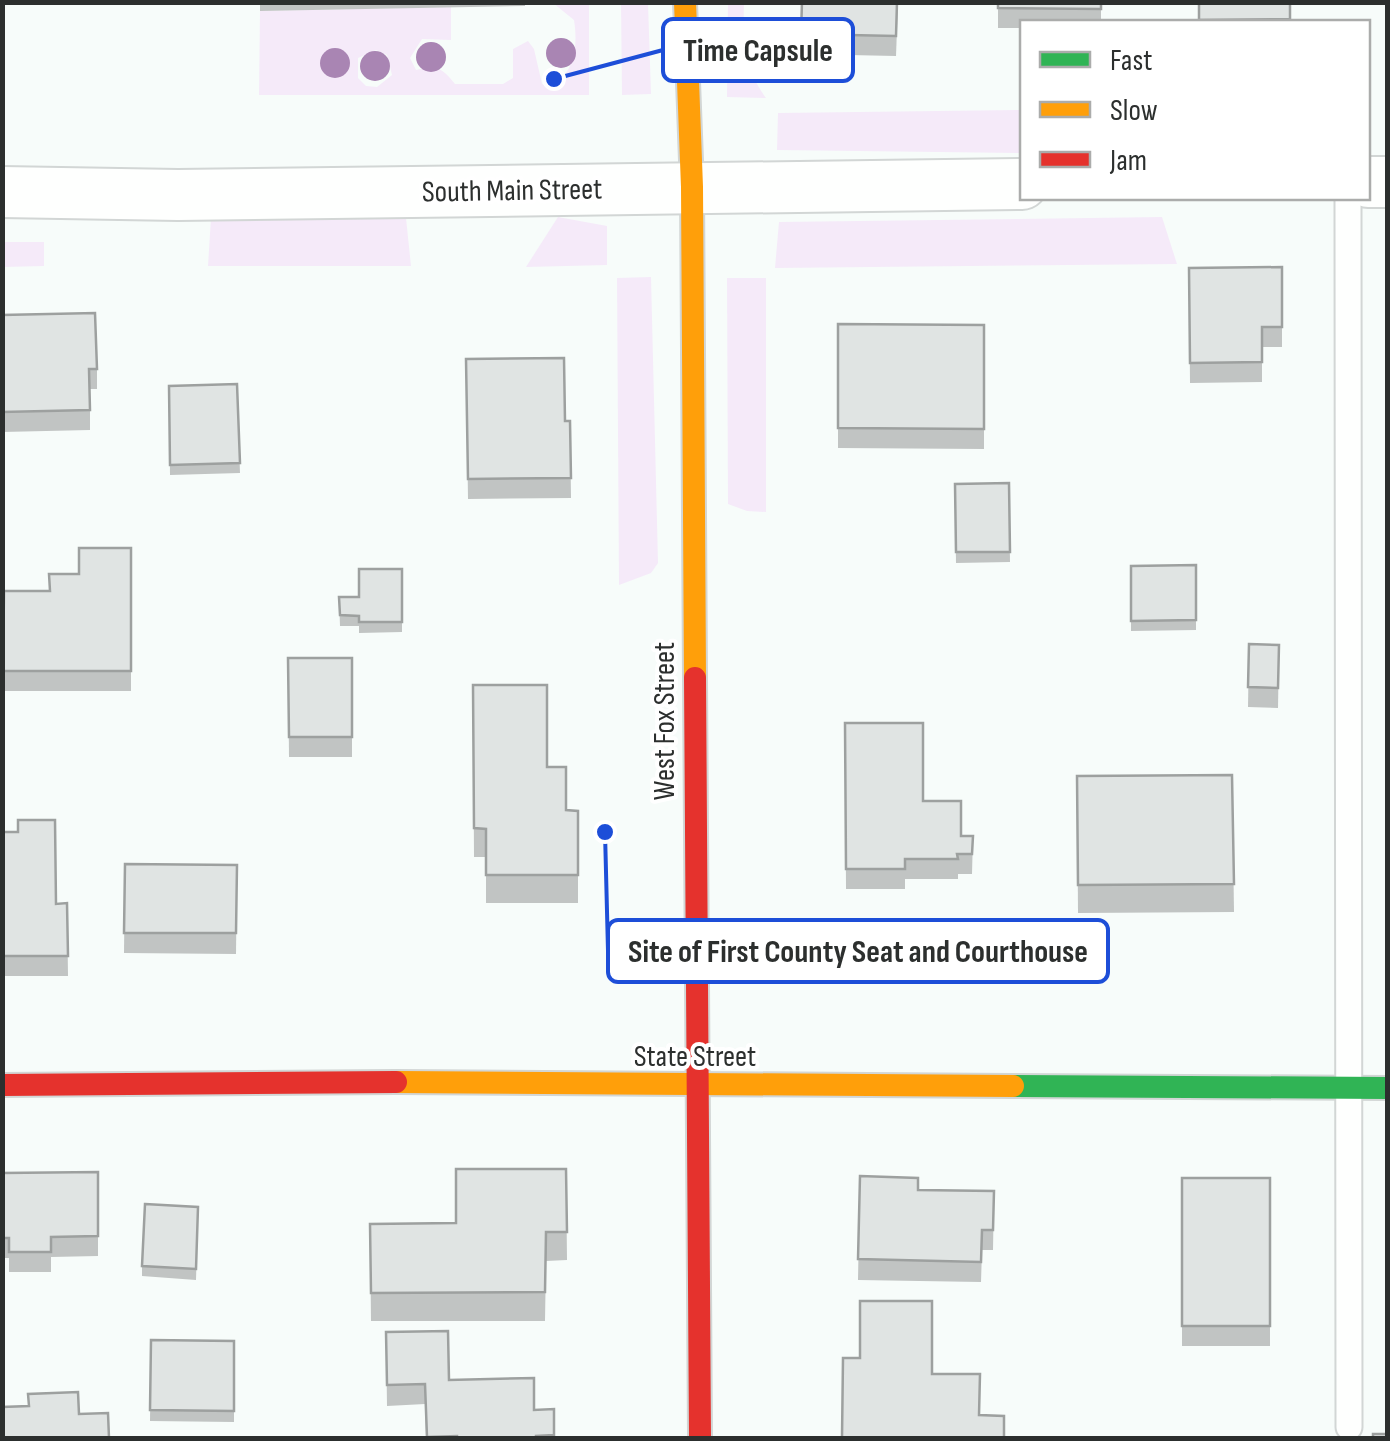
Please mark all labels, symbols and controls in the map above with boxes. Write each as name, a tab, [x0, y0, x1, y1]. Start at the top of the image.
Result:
callout: Time Capsule	[663, 19, 853, 81]
legend	[1020, 20, 1370, 200]
text: Time Capsule	[683, 32, 833, 71]
text: Fast	[1110, 43, 1152, 79]
text: Slow	[1110, 93, 1158, 129]
text: Jam	[1109, 143, 1147, 179]
street label: South Main Street	[421, 171, 603, 211]
street label: West Fox Street	[647, 642, 683, 800]
callout: Site of First County Seat and Courthouse	[608, 920, 1108, 982]
text: Site of First County Seat and Courthouse	[628, 933, 1088, 972]
street label: State Street	[634, 1039, 756, 1075]

